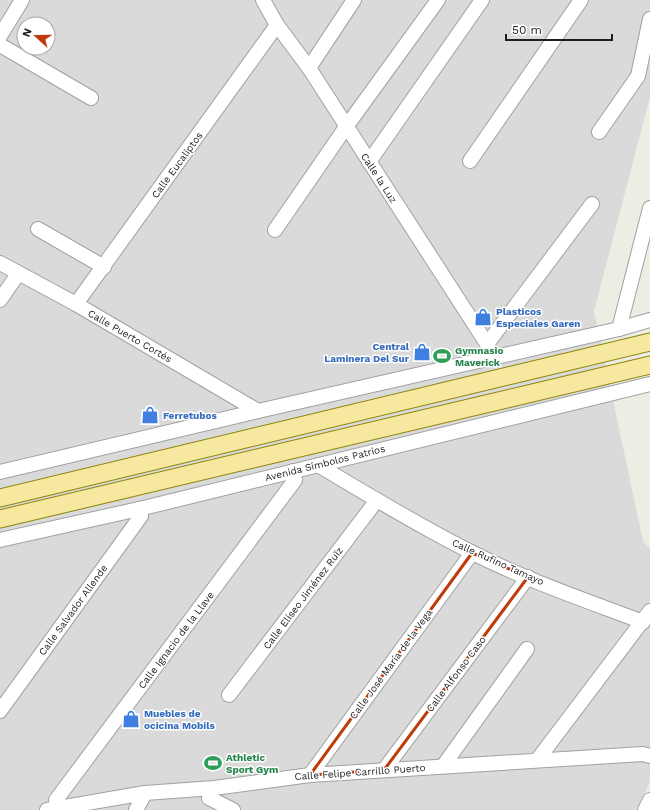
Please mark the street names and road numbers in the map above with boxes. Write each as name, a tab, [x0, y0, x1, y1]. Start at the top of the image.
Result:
street label: Calle Eucaliptos	[149, 130, 205, 200]
street label: Calle la Luz	[359, 151, 399, 205]
street label: Calle Puerto Cortés	[86, 307, 174, 365]
street label: Avenida Símbolos Patrios	[264, 443, 386, 483]
street label: Calle Rufino Tamayo	[450, 537, 546, 587]
street label: Calle Elíseo Jiménez Ruïz	[261, 545, 345, 651]
street label: Calle Salvador Allende	[36, 562, 110, 657]
street label: Calle Ignacio de la Llave	[136, 589, 216, 691]
street label: Calle José María de la Vega	[347, 607, 435, 721]
street label: Calle Alfonso Caso	[424, 634, 488, 714]
street label: Calle Felipe Carrillo Puerto	[294, 762, 426, 782]

